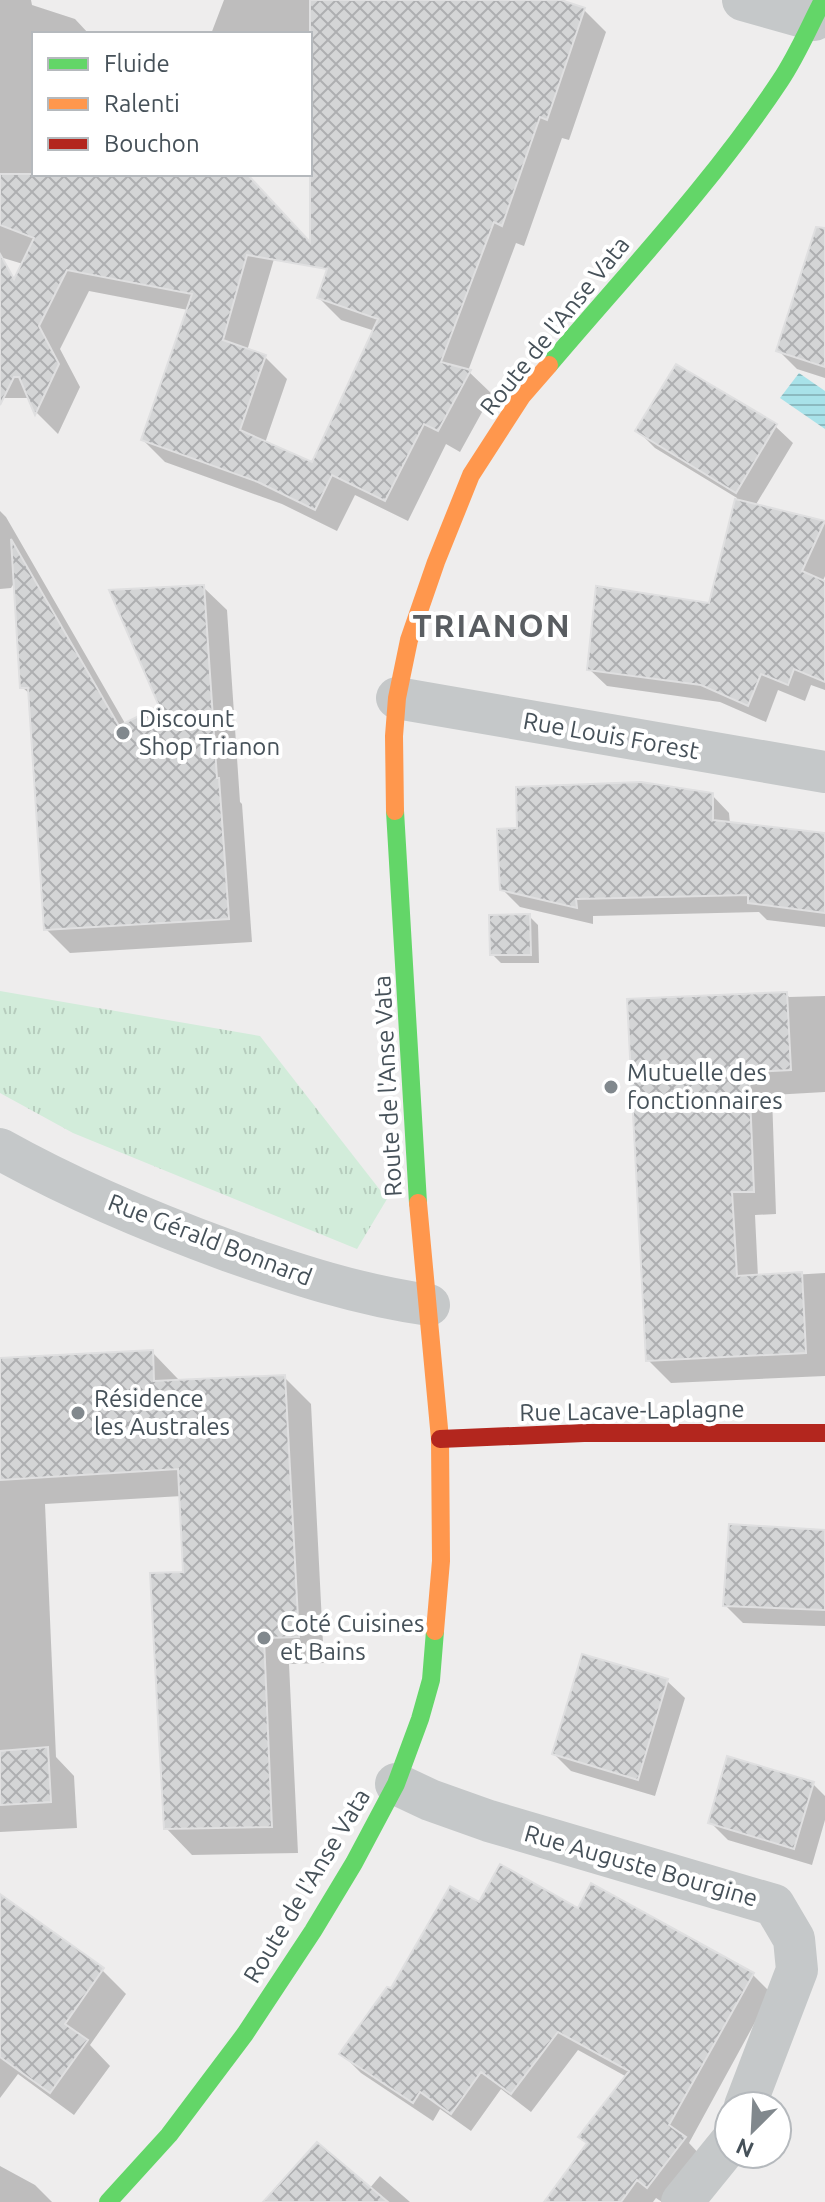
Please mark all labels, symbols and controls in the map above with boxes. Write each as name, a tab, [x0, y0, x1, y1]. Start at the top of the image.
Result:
legend	[32, 32, 312, 176]
text: Fluide	[104, 50, 170, 77]
text: Ralenti	[104, 90, 180, 117]
text: Bouchon	[104, 130, 200, 157]
street label: Route de l'Anse Vata	[474, 231, 635, 420]
district label: TRIANON	[412, 607, 572, 643]
place label: Discount Shop Trianon	[139, 705, 280, 760]
street label: Rue Louis Forest	[521, 707, 702, 764]
marker: Discount Shop Trianon	[114, 724, 132, 742]
street label: Route de l'Anse Vata	[368, 975, 407, 1197]
place label: Mutuelle des fonctionnaires	[627, 1059, 783, 1114]
marker: Mutuelle des fonctionnaires	[602, 1078, 620, 1096]
street label: Rue Gérald Bonnard	[105, 1188, 316, 1291]
place label: Résidence les Australes	[94, 1385, 230, 1440]
street label: Rue Lacave-Laplagne	[519, 1395, 745, 1426]
marker: Résidence les Australes	[69, 1404, 87, 1422]
place label: Coté Cuisines et Bains	[280, 1610, 425, 1665]
marker: Coté Cuisines et Bains	[255, 1629, 273, 1647]
street label: Route de l'Anse Vata	[238, 1784, 375, 1988]
street label: Rue Auguste Bourgine	[521, 1819, 761, 1912]
north arrow	[713, 2090, 793, 2170]
text: N	[732, 2134, 757, 2163]

